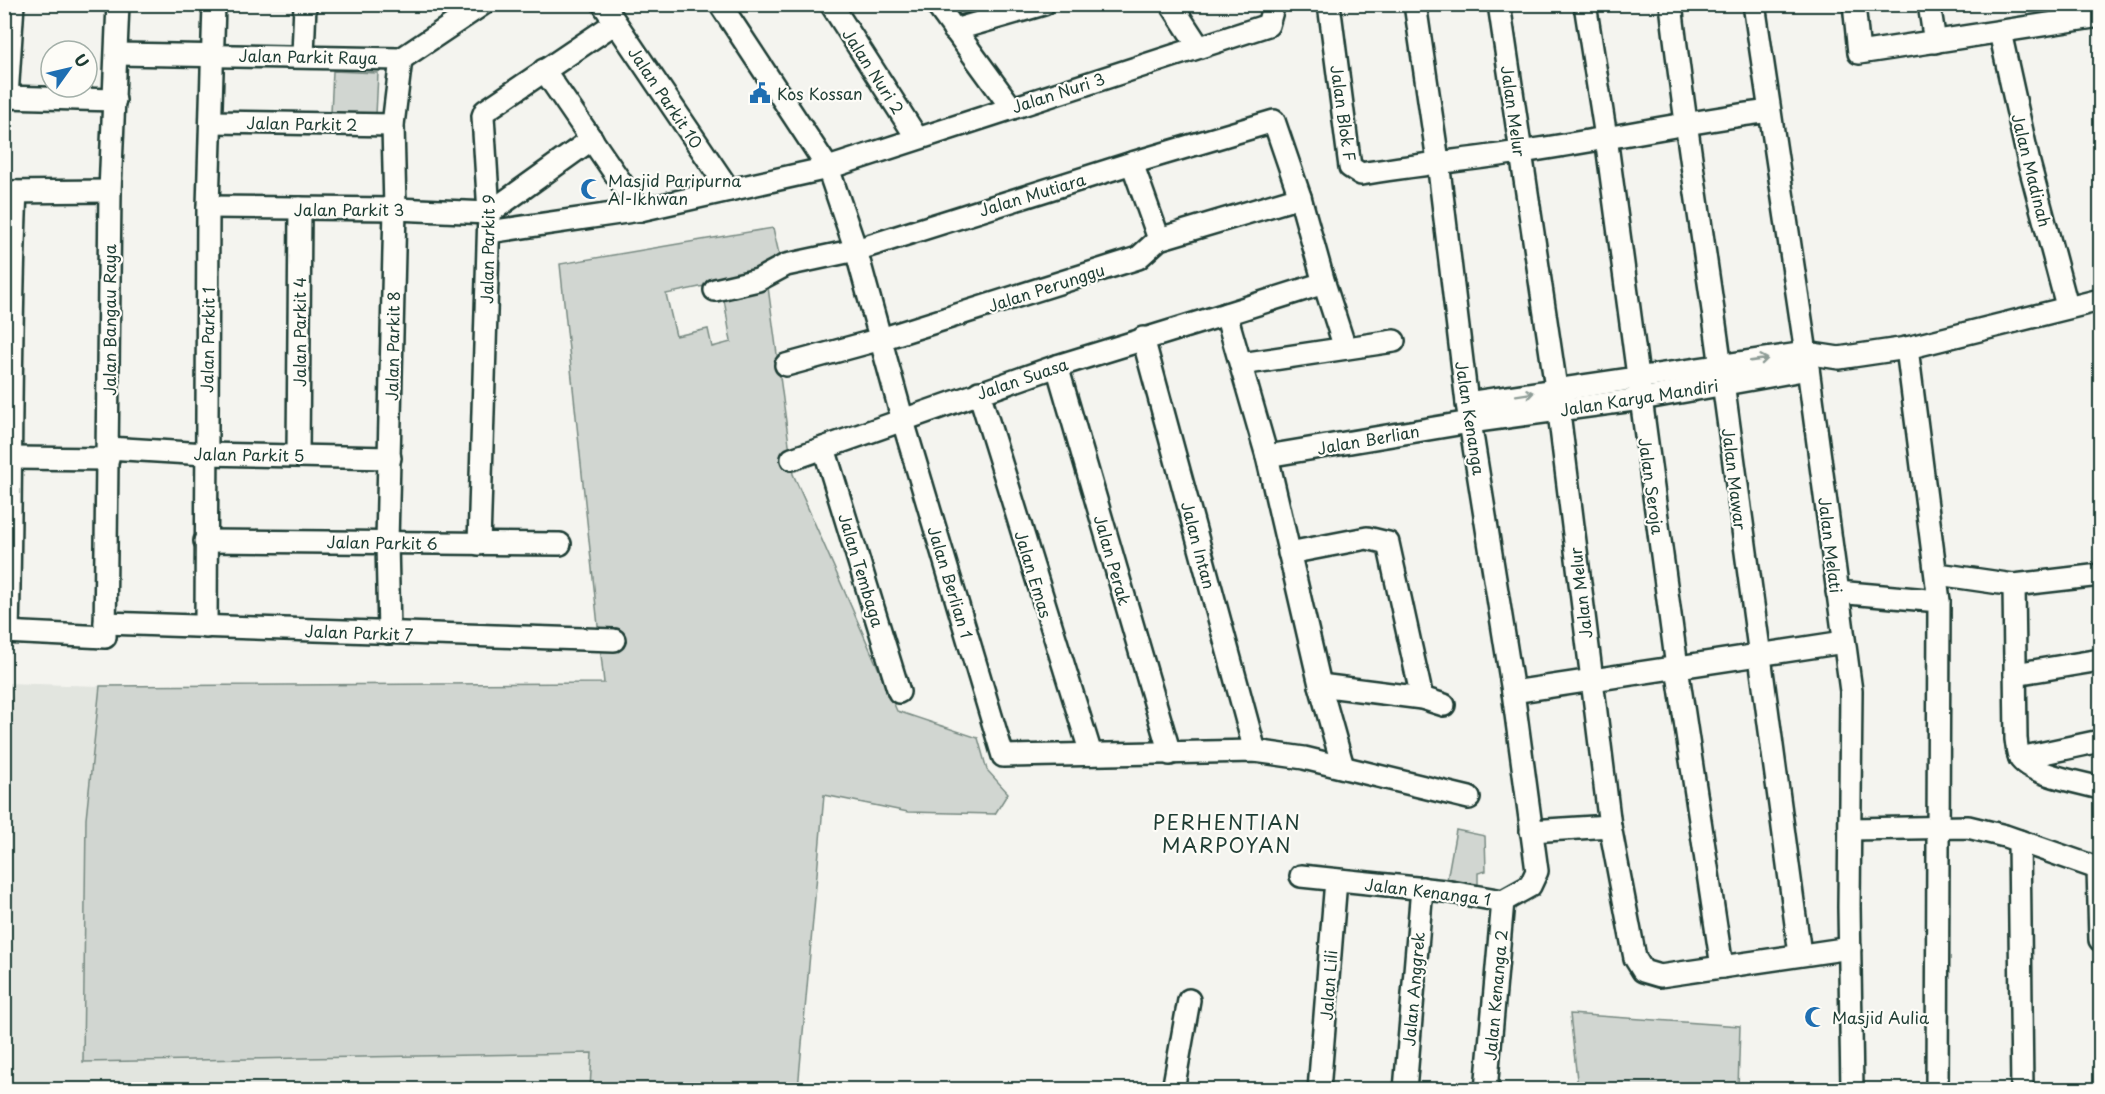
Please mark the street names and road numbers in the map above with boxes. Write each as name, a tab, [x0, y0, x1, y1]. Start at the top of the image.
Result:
street label: Jalan Nuri 2	[837, 24, 911, 118]
street label: Jalan Parkit 10	[623, 41, 709, 153]
street label: Jalan Parkit Raya	[238, 43, 378, 69]
street label: Jalan Blok F	[1325, 63, 1363, 163]
street label: Jalan Melur	[1496, 64, 1532, 159]
street label: Jalan Nuri 3	[1008, 66, 1108, 118]
street label: Jalan Parkit 2	[246, 110, 358, 136]
street label: Jalan Madinah	[2006, 111, 2058, 229]
street label: Jalan Mutiara	[976, 166, 1088, 222]
street label: Jalan Parkit 9	[474, 194, 500, 304]
street label: Jalan Parkit 3	[294, 197, 404, 221]
street label: Jalan Bangau Raya	[97, 244, 121, 396]
street label: Jalan Perunggu	[985, 257, 1107, 317]
street label: Jalan Parkit 4	[287, 277, 311, 387]
street label: Jalan Parkit 1	[194, 287, 220, 393]
street label: Jalan Parkit 8	[379, 291, 405, 401]
street label: Jalan Suasa	[973, 351, 1071, 405]
street label: Jalan Kenanga	[1450, 359, 1492, 477]
street label: Jalan Karya Mandiri	[1558, 373, 1720, 421]
street label: Jalan Berlian	[1315, 418, 1421, 460]
street label: Jalan Mawar	[1717, 427, 1753, 532]
street label: Jalan Seroja	[1633, 436, 1671, 536]
street label: Jalan Parkit 5	[193, 441, 305, 467]
street label: Jalan Melati	[1813, 496, 1849, 594]
street label: Jalan Intan	[1176, 499, 1222, 591]
street label: Jalan Tembaga	[833, 510, 891, 630]
street label: Jalan Perak	[1089, 512, 1137, 608]
street label: Jalan Berlian 1	[923, 523, 979, 641]
street label: Jalan Emas	[1009, 528, 1059, 620]
street label: Jalan Parkit 6	[326, 529, 438, 555]
street label: Jalan Melur	[1562, 545, 1598, 640]
street label: Jalan Parkit 7	[304, 618, 414, 646]
street label: Jalan Kenanga 1	[1363, 871, 1493, 911]
street label: Jalan Kenanga 2	[1477, 929, 1513, 1061]
street label: Jalan Anggrek	[1396, 931, 1430, 1047]
street label: Jalan Lili	[1314, 949, 1342, 1021]

